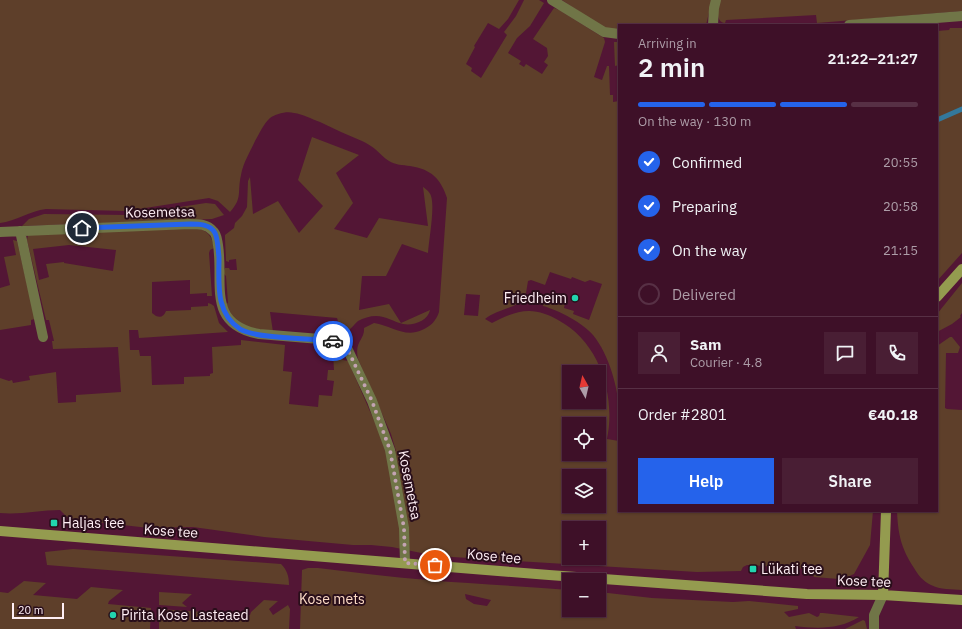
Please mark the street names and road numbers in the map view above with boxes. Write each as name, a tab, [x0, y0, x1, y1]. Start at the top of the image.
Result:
street label: Kosemetsa	[125, 202, 196, 222]
street label: Kosemetsa	[394, 449, 426, 522]
street label: Kose tee	[143, 520, 199, 542]
street label: Kose tee	[466, 545, 522, 567]
street label: Kose tee	[836, 571, 892, 591]

